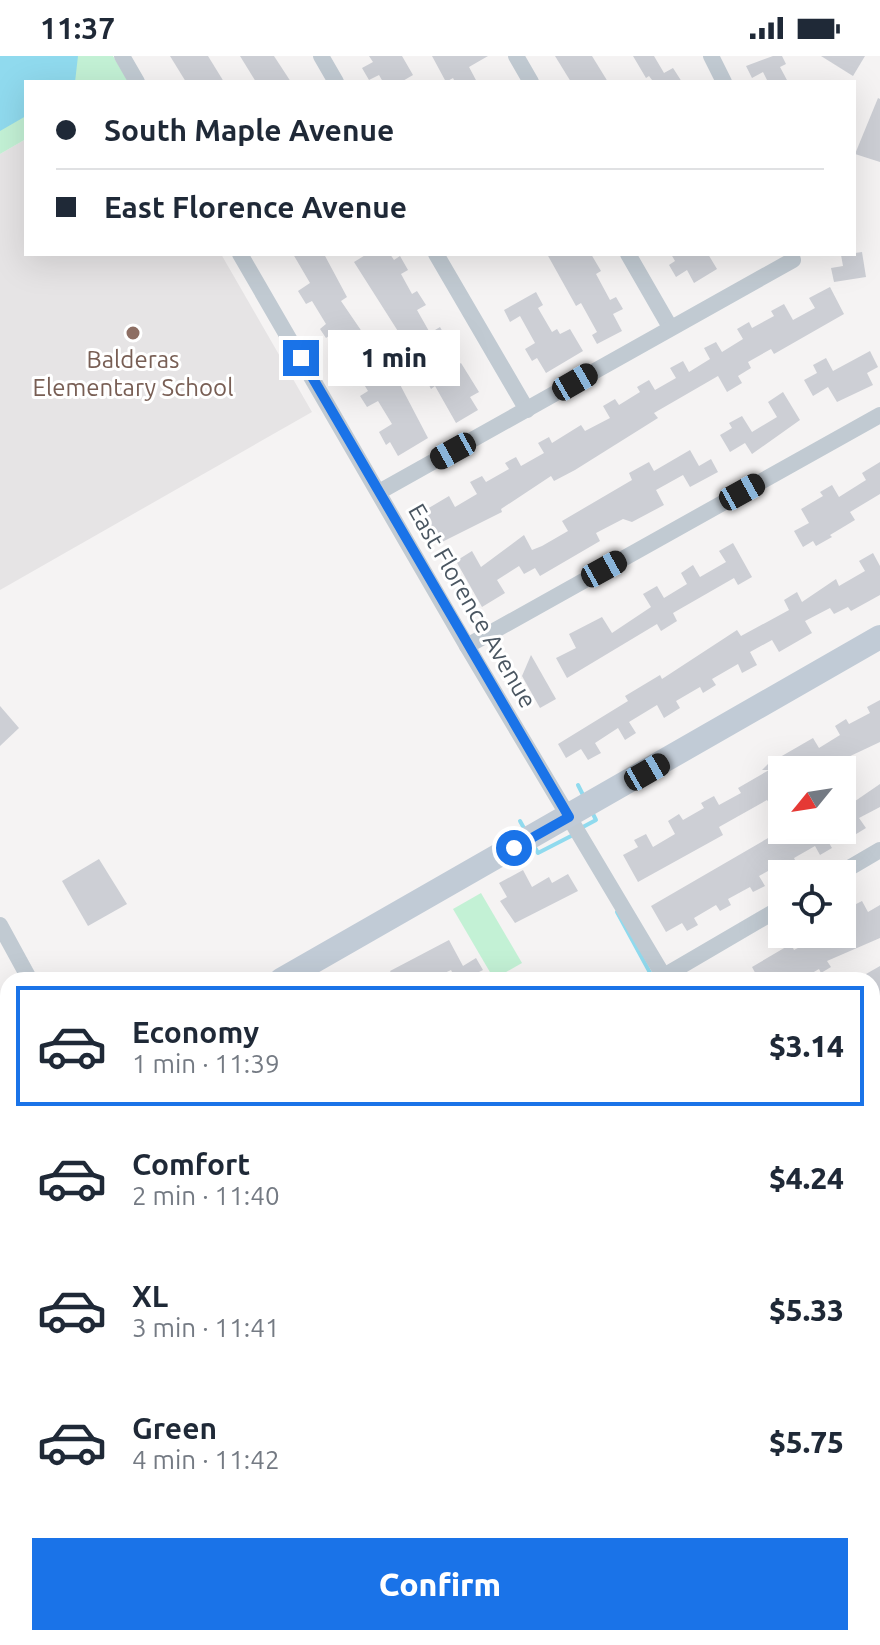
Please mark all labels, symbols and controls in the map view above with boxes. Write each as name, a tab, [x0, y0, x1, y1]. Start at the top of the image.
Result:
text: 11:37	[40, 11, 115, 45]
text: South Maple Avenue	[104, 113, 394, 147]
text: East Florence Avenue	[104, 190, 407, 224]
marker: Balderas Elementary School	[124, 324, 142, 342]
callout: 1 min	[329, 330, 461, 386]
route end	[283, 340, 319, 376]
text: 1 min	[361, 343, 427, 372]
place label: Balderas Elementary School	[33, 346, 233, 401]
car	[548, 360, 602, 404]
car	[426, 429, 480, 473]
car	[715, 470, 769, 514]
street label: East Florence Avenue	[403, 499, 542, 712]
car	[577, 547, 631, 591]
car	[620, 750, 674, 794]
north arrow	[768, 756, 856, 844]
map controls	[768, 756, 856, 948]
route start	[496, 830, 532, 866]
button: locate	[768, 860, 856, 948]
icon: car	[36, 1010, 108, 1082]
text: Economy	[132, 1015, 259, 1049]
text: $3.14	[769, 1029, 844, 1063]
text: 1 min · 11:39	[132, 1049, 280, 1078]
icon: car	[36, 1142, 108, 1214]
text: Comfort	[132, 1147, 250, 1181]
text: $4.24	[769, 1161, 844, 1195]
text: 2 min · 11:40	[132, 1181, 280, 1210]
icon: car	[36, 1274, 108, 1346]
text: XL	[132, 1279, 168, 1313]
text: $5.33	[769, 1293, 844, 1327]
text: 3 min · 11:41	[132, 1313, 280, 1342]
icon: car	[36, 1406, 108, 1478]
text: Green	[132, 1411, 217, 1445]
text: $5.75	[769, 1425, 844, 1459]
text: 4 min · 11:42	[132, 1445, 280, 1474]
button: Confirm	[32, 1538, 848, 1630]

